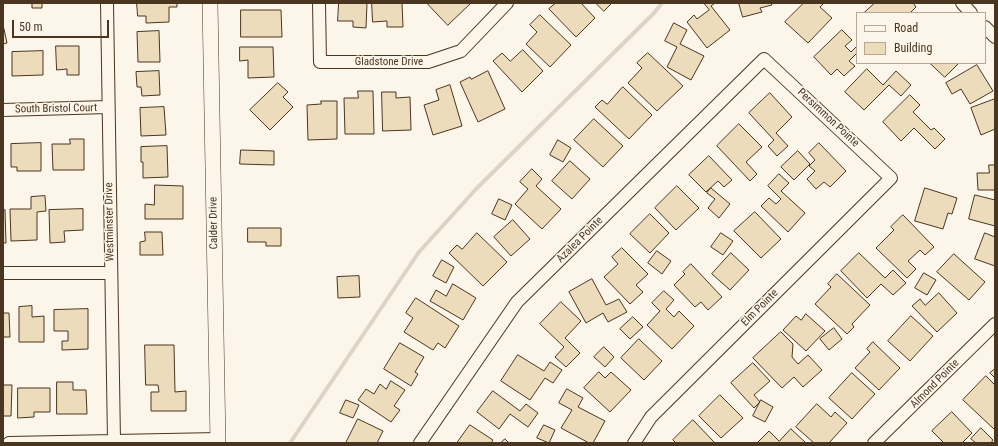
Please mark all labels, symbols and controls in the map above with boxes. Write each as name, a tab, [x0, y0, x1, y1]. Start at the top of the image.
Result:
scale bar	[14, 12, 111, 38]
legend	[856, 12, 986, 64]
text: 50 m	[19, 20, 43, 34]
text: Road	[894, 21, 918, 35]
text: Building	[894, 41, 932, 55]
street label: Gladstone Drive	[355, 55, 423, 69]
street label: Persimmon Pointe	[794, 86, 862, 150]
street label: South Bristol Court	[15, 102, 97, 116]
street label: Westminster Drive	[103, 182, 117, 262]
street label: Calder Drive	[207, 197, 221, 249]
street label: Azalea Pointe	[554, 214, 606, 266]
street label: Elm Pointe	[739, 287, 781, 329]
street label: Almond Pointe	[908, 357, 962, 411]

